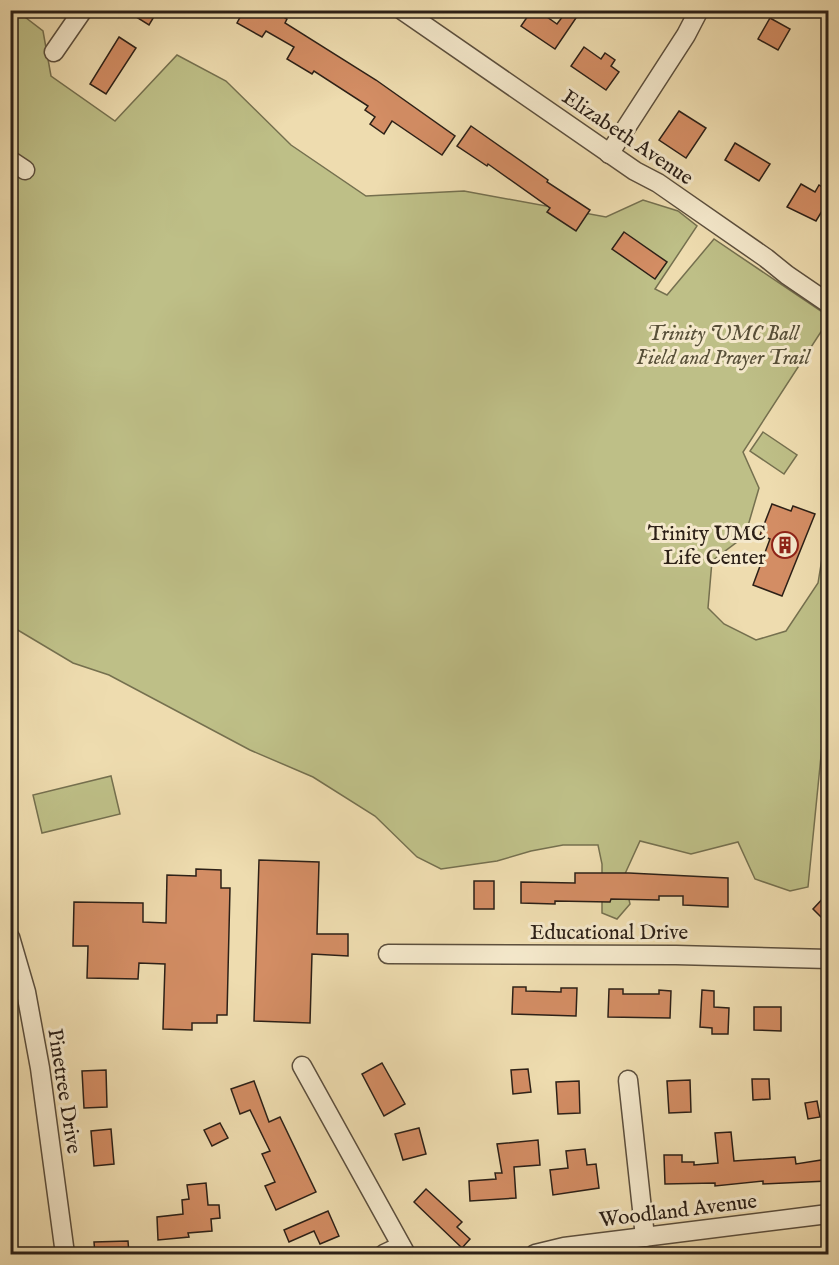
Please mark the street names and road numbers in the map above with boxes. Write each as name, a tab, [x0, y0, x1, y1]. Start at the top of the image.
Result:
street label: Elizabeth Avenue	[556, 84, 698, 192]
street label: Educational Drive	[530, 920, 688, 947]
street label: Pinetree Drive	[40, 1027, 87, 1156]
street label: Woodland Avenue	[598, 1188, 759, 1235]

